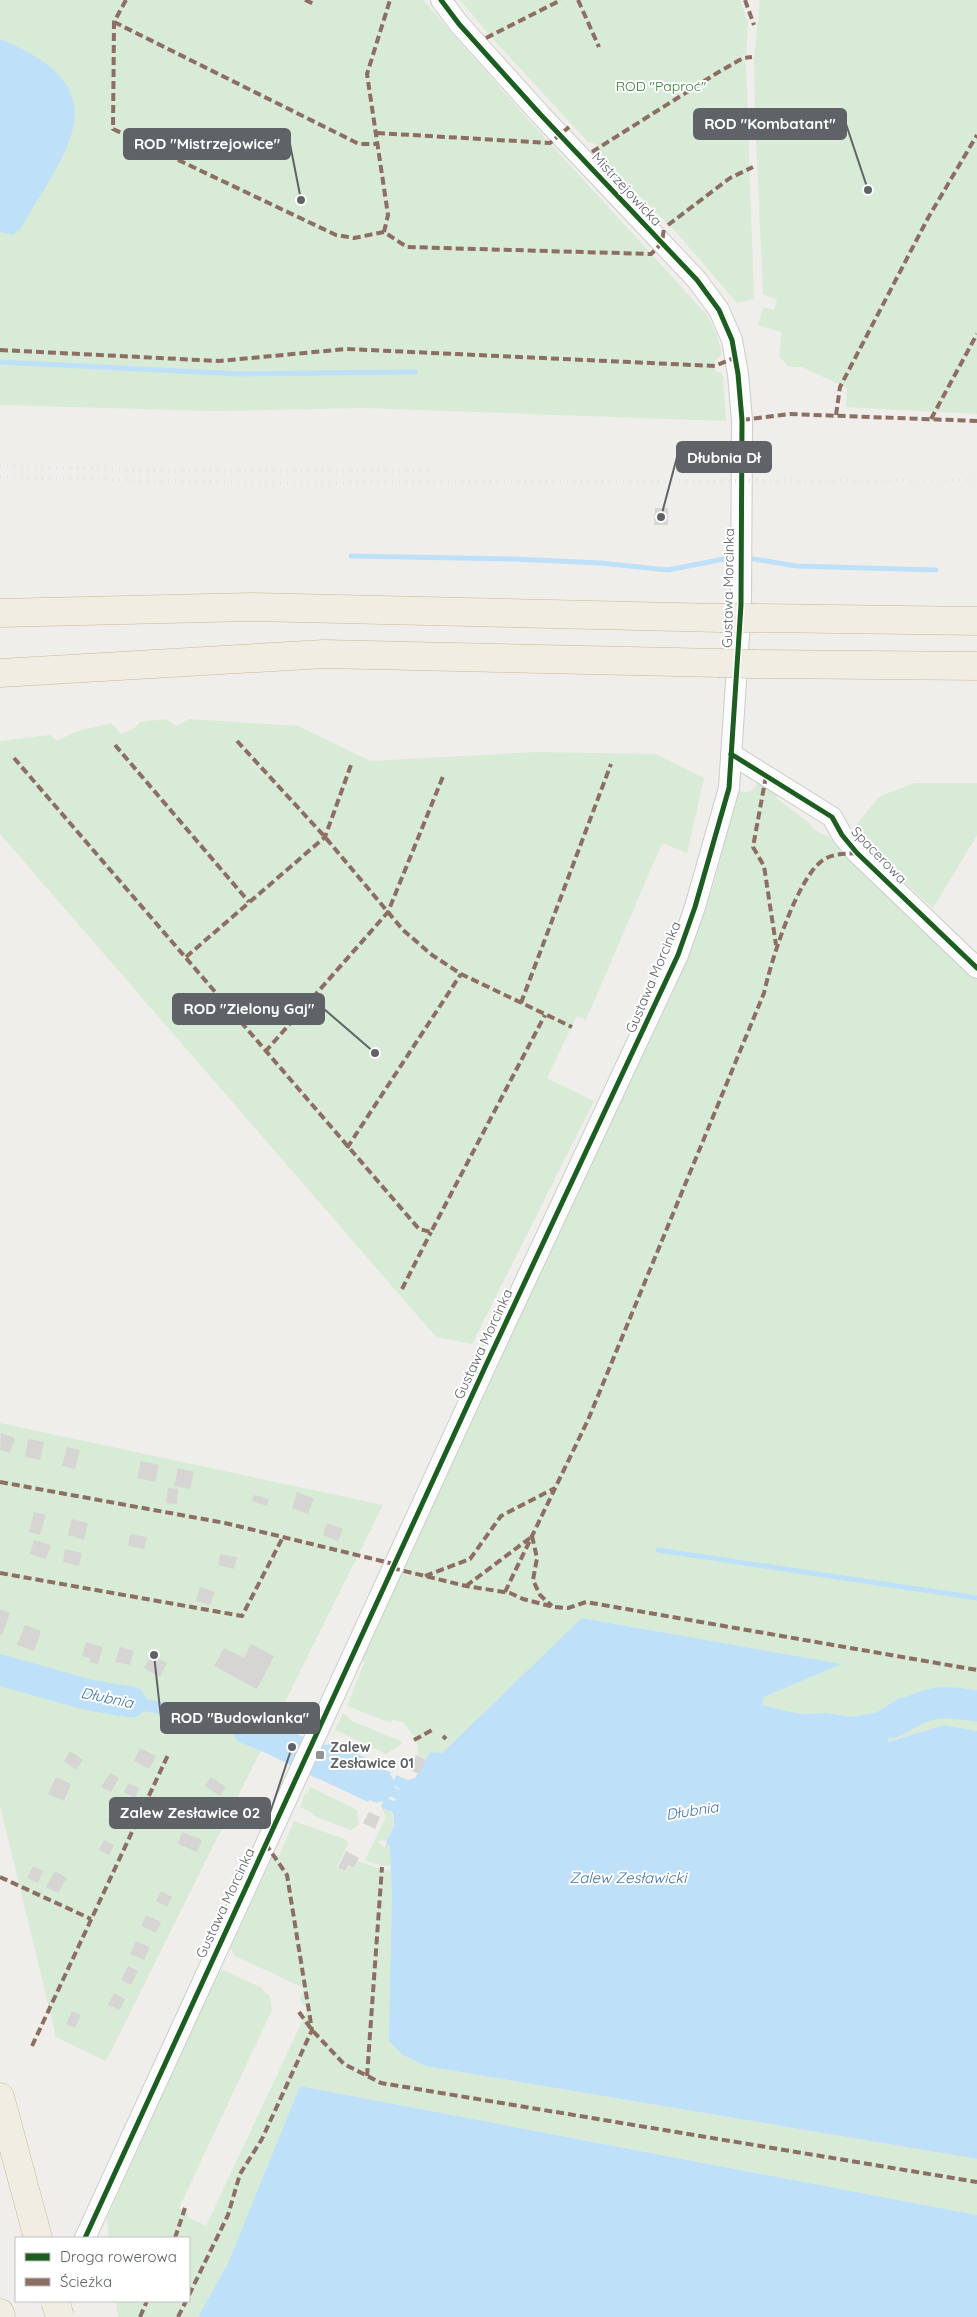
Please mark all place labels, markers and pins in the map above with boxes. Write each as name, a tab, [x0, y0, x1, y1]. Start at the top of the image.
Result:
callout: ROD "Kombatant"	[694, 109, 846, 139]
callout: ROD "Mistrzejowice"	[124, 129, 290, 159]
callout: Dłubnia Dł	[677, 442, 771, 472]
callout: ROD "Zielony Gaj"	[173, 994, 324, 1024]
callout: ROD "Budowlanka"	[161, 1703, 319, 1733]
place label: Zalew Zesławice 01	[330, 1738, 414, 1772]
marker: Zalew Zesławice 01	[314, 1749, 326, 1761]
callout: Zalew Zesławice 02	[110, 1798, 270, 1828]

